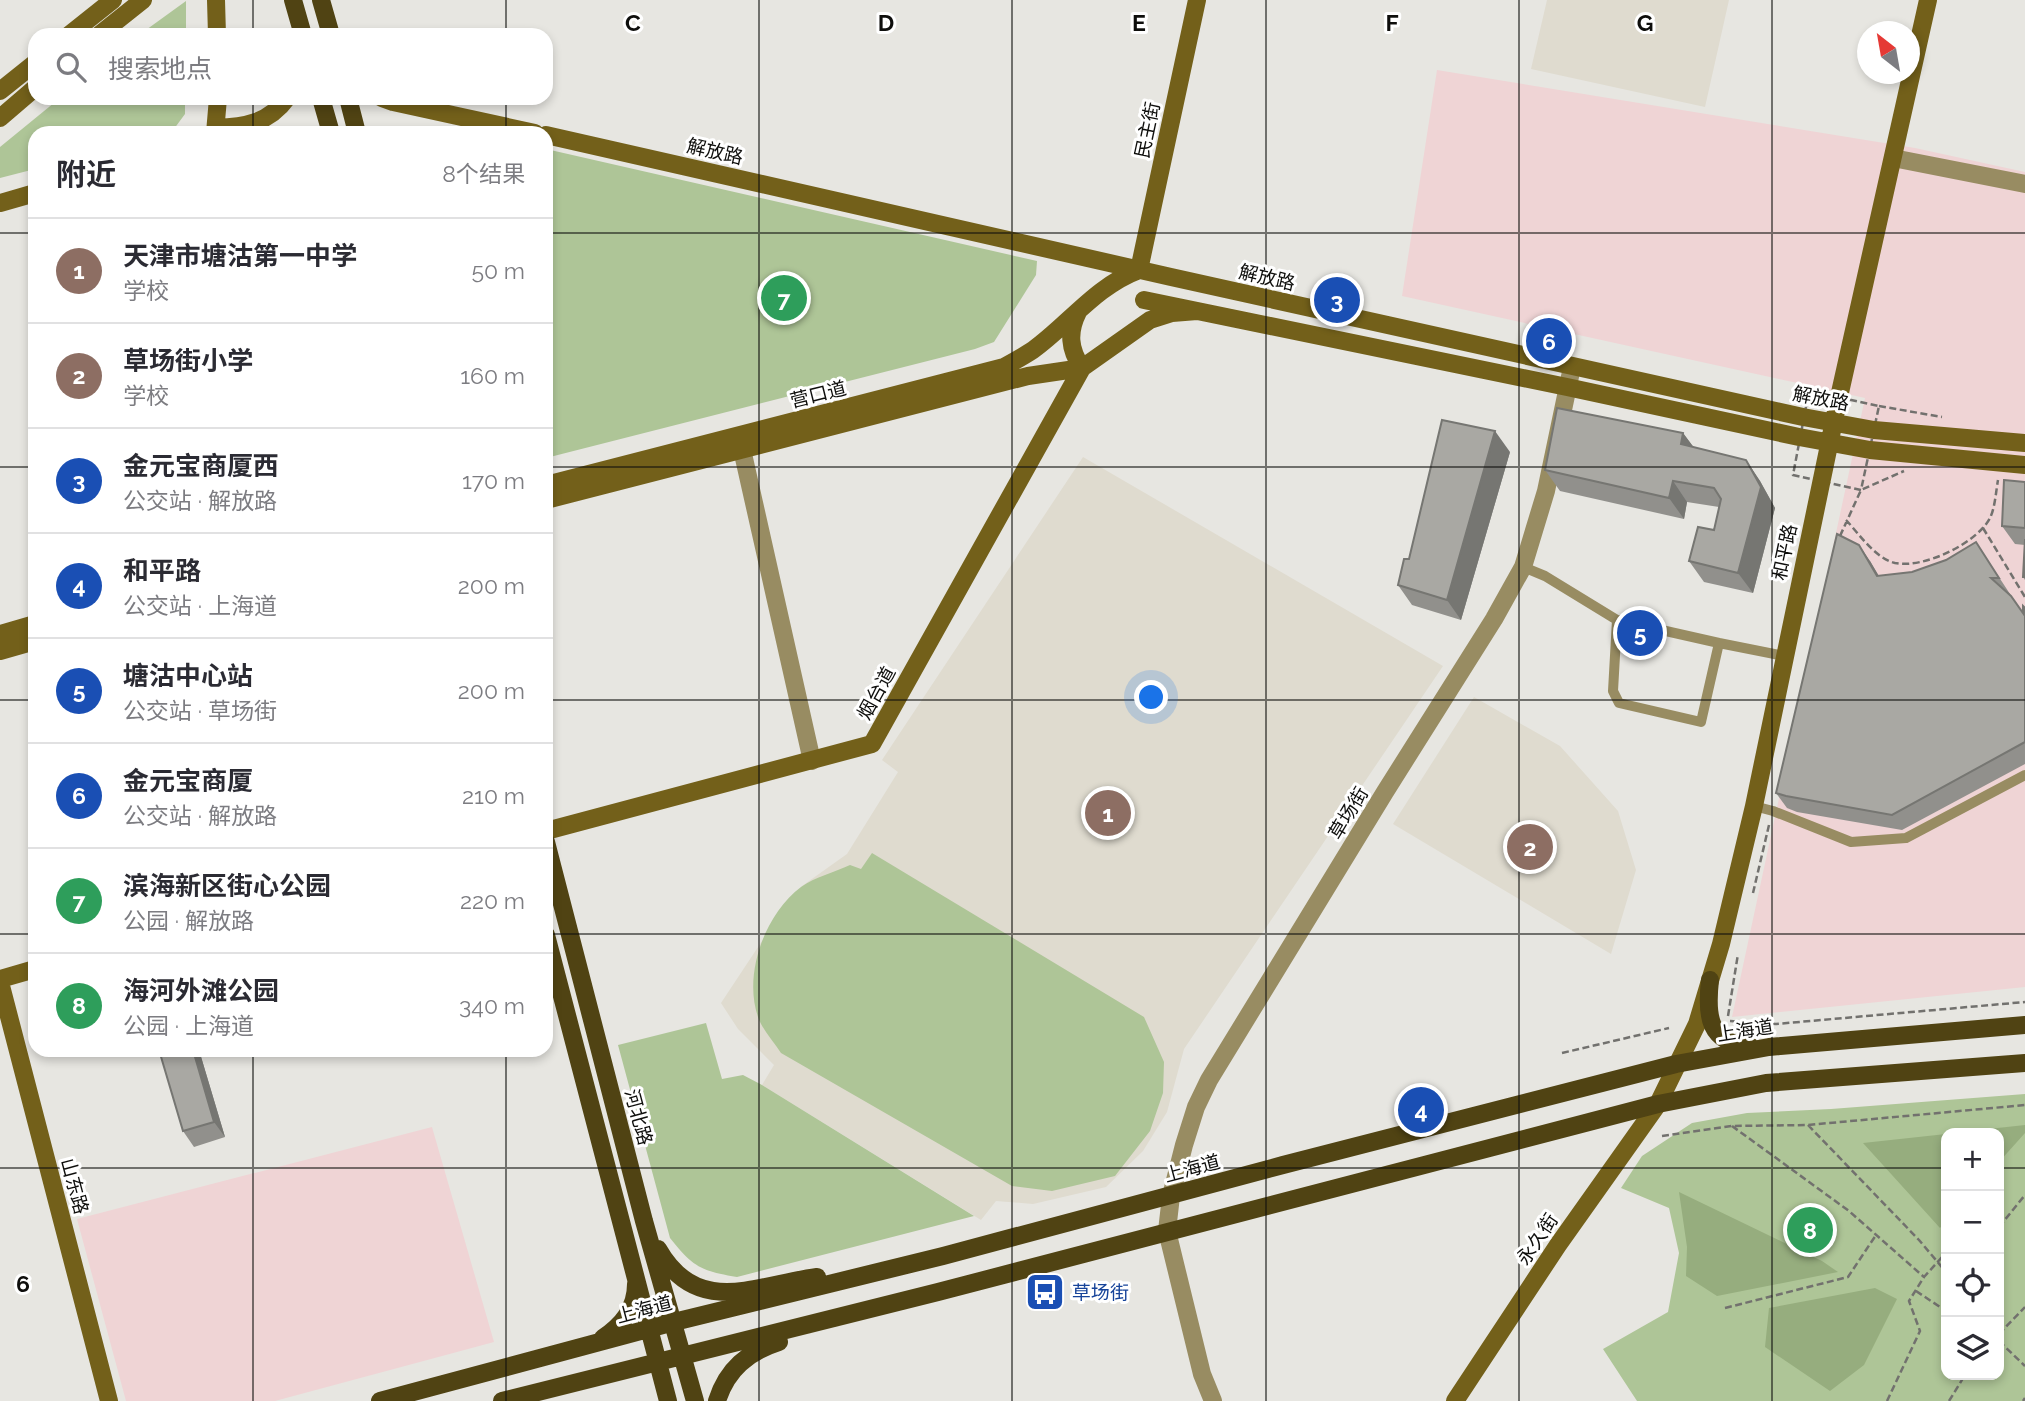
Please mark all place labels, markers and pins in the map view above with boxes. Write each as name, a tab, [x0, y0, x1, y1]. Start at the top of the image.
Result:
pin: 7	[761, 272, 807, 324]
pin: 3	[1314, 274, 1360, 326]
pin: 6	[1526, 315, 1572, 367]
pin: 5	[1617, 607, 1663, 659]
pin: 1	[1085, 787, 1131, 839]
pin: 2	[1507, 821, 1553, 873]
pin: 4	[1398, 1084, 1444, 1136]
pin: 8	[1787, 1204, 1833, 1256]
bus stop icon: 草场街	[1024, 1271, 1066, 1313]
place label: 草场街	[1072, 1281, 1129, 1303]

